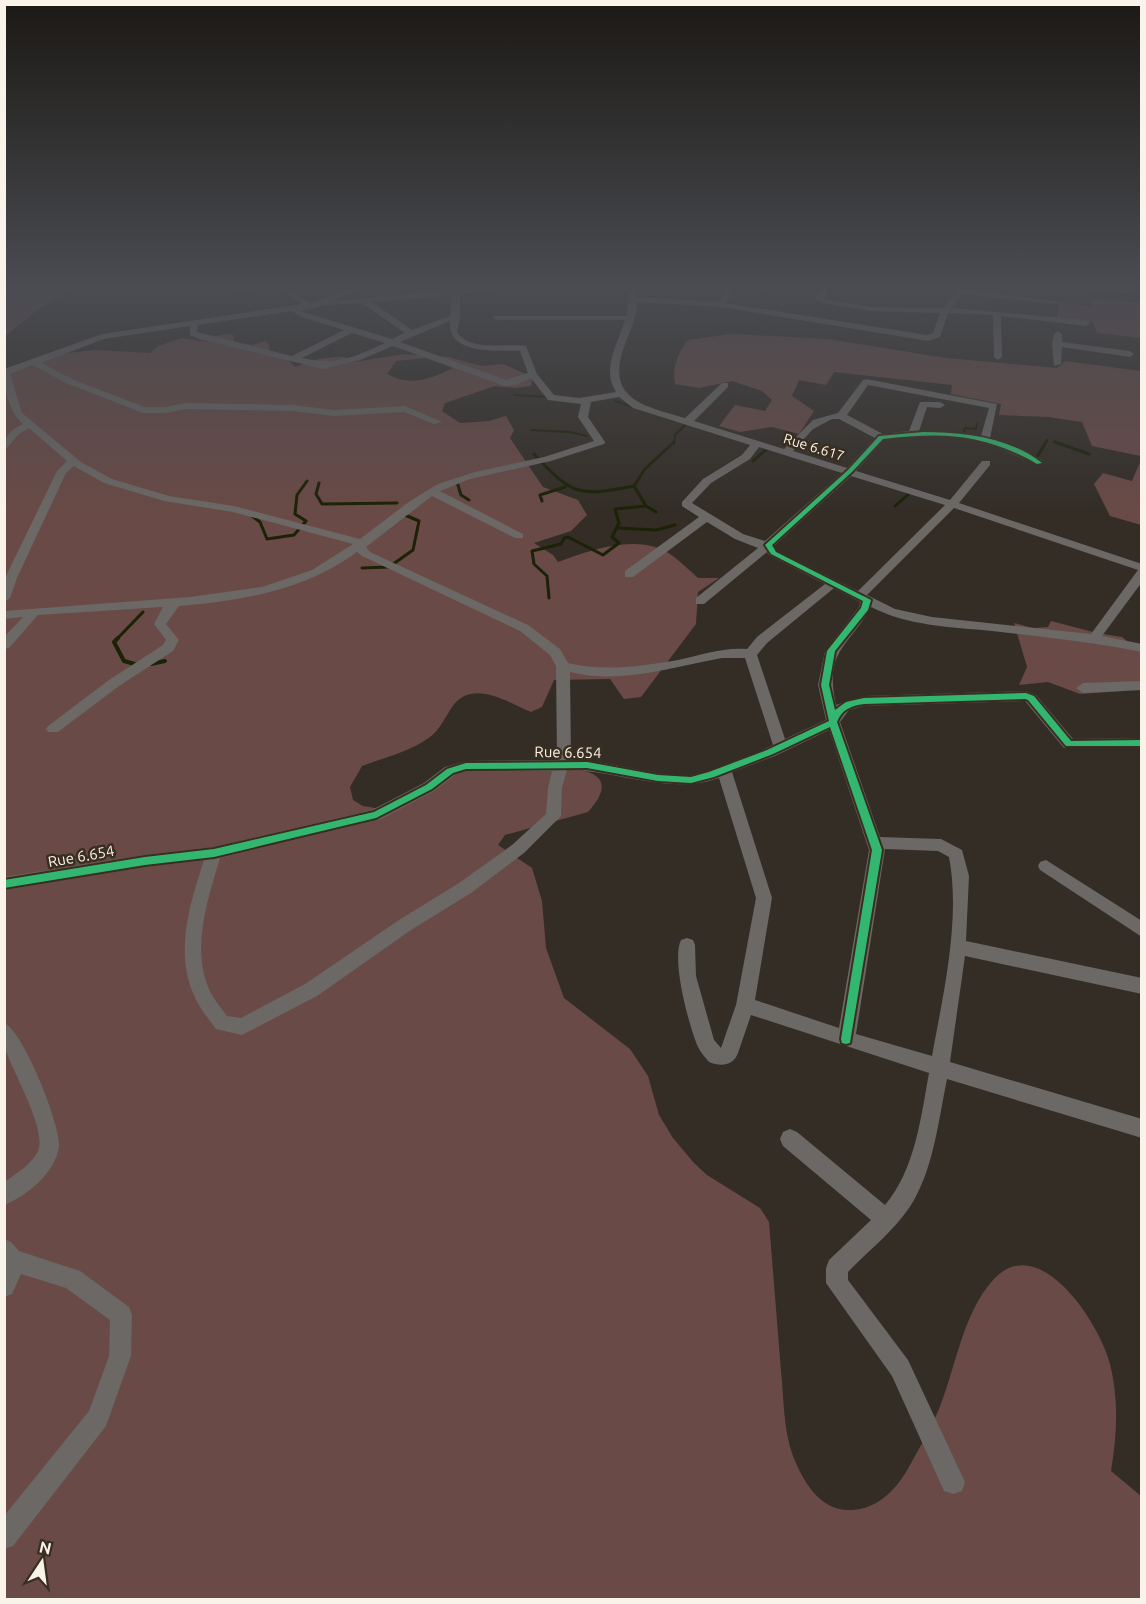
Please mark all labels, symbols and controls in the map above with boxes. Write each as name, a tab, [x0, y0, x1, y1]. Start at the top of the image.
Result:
street label: Rue 6.617	[782, 430, 846, 464]
street label: Rue 6.654	[534, 743, 602, 761]
street label: Rue 6.654	[46, 842, 116, 870]
north arrow	[12, 1532, 72, 1592]
text: N	[38, 1537, 53, 1557]

